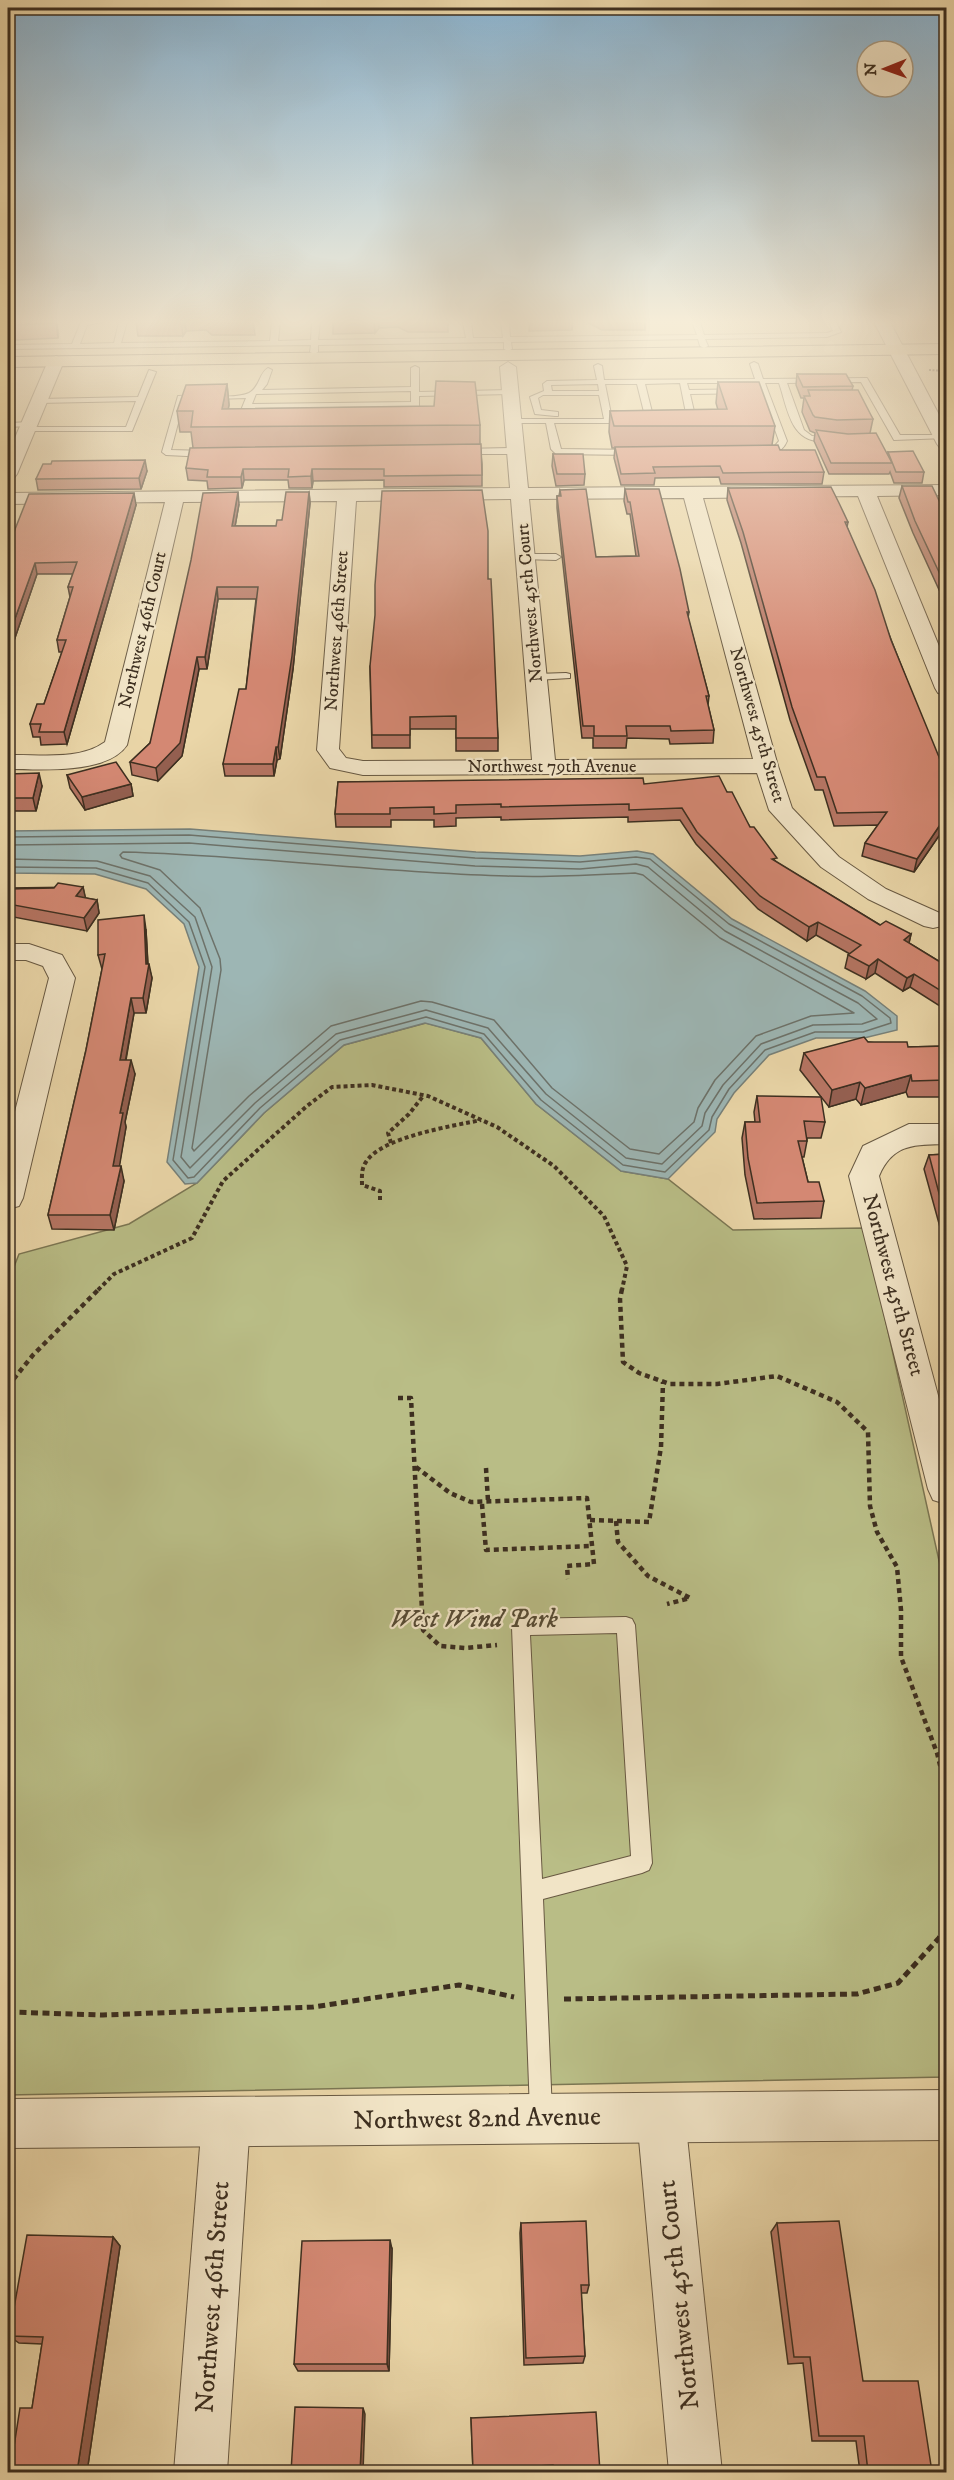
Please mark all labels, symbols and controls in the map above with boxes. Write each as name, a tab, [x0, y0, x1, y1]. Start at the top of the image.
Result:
north arrow	[855, 39, 915, 99]
text: N	[861, 63, 881, 76]
street label: Northwest 45th Court	[512, 522, 548, 683]
street label: Northwest 46th Court	[114, 549, 172, 710]
street label: Northwest 46th Street	[320, 550, 354, 712]
street label: Northwest 45th Street	[724, 645, 790, 805]
street label: Northwest 79th Avenue	[468, 756, 636, 778]
street label: Northwest 45th Street	[856, 1191, 930, 1379]
park label: West Wind Park	[390, 1603, 558, 1636]
street label: Northwest 82nd Avenue	[353, 2100, 601, 2138]
street label: Northwest 45th Court	[651, 2179, 707, 2411]
street label: Northwest 46th Street	[188, 2180, 238, 2414]

